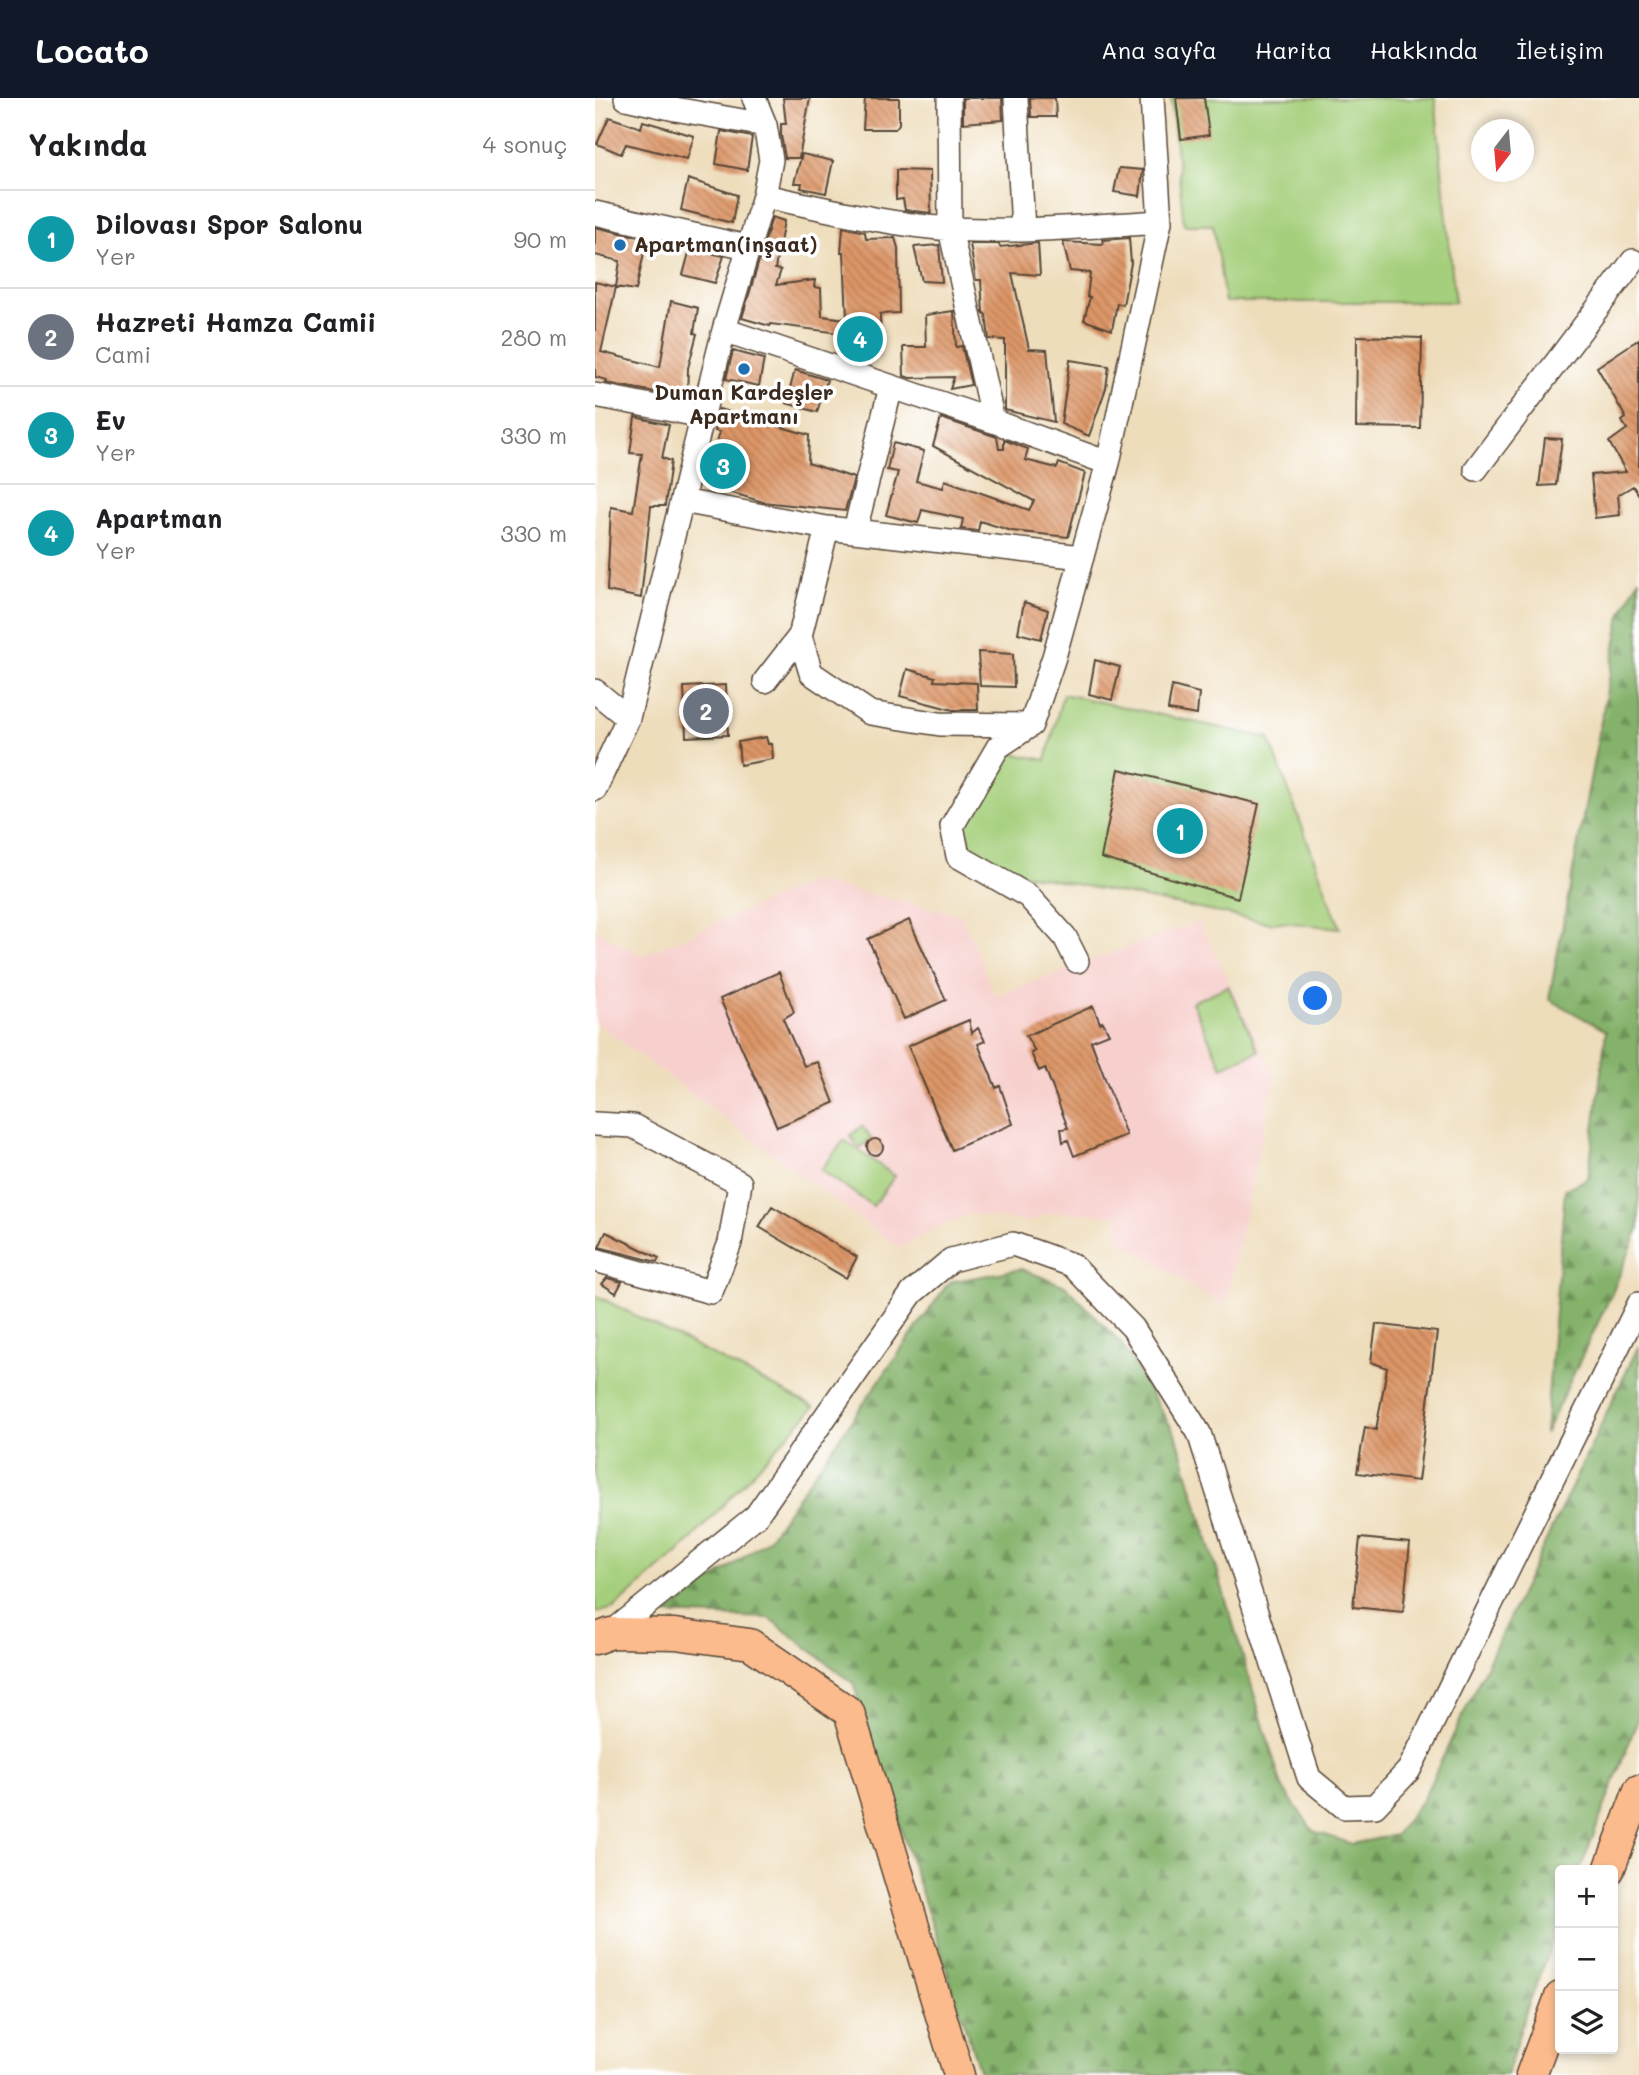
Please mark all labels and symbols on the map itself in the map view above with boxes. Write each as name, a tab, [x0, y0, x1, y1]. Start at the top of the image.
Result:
north arrow	[1471, 119, 1534, 182]
place label: Apartman(inşaat)	[634, 230, 817, 258]
marker: Apartman(inşaat)	[612, 237, 628, 253]
pin: 4	[837, 313, 883, 365]
marker: Duman Kardeşler Apartmanı	[736, 361, 752, 377]
place label: Duman Kardeşler Apartmanı	[654, 378, 834, 429]
pin: 3	[700, 440, 746, 492]
pin: 2	[683, 685, 729, 737]
pin: 1	[1157, 805, 1203, 857]
your location	[1298, 981, 1332, 1015]

